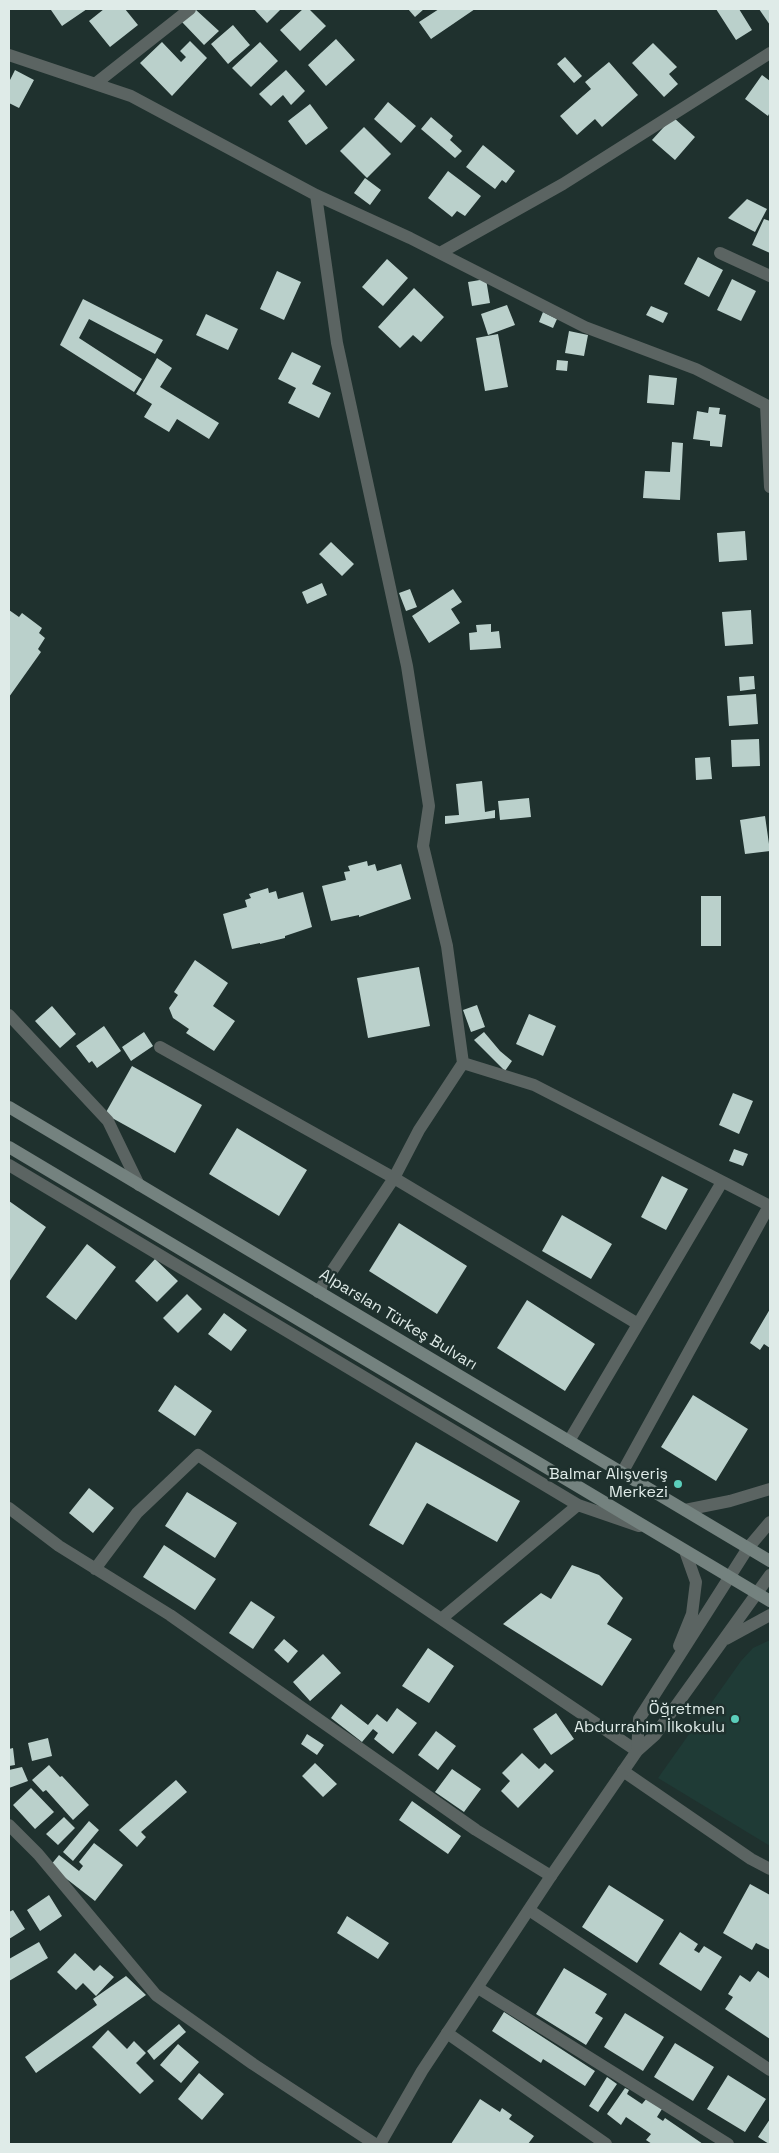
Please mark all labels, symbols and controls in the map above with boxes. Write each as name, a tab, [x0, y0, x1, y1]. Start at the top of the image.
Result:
street label: Alparslan Türkeş Bulvarı	[316, 1265, 480, 1375]
place label: Balmar Alışveriş Merkezi	[549, 1465, 668, 1503]
marker: Balmar Alışveriş Merkezi	[672, 1478, 684, 1490]
place label: Öğretmen Abdurrahim İlkokulu	[574, 1700, 725, 1738]
marker: Öğretmen Abdurrahim İlkokulu	[729, 1713, 741, 1725]

